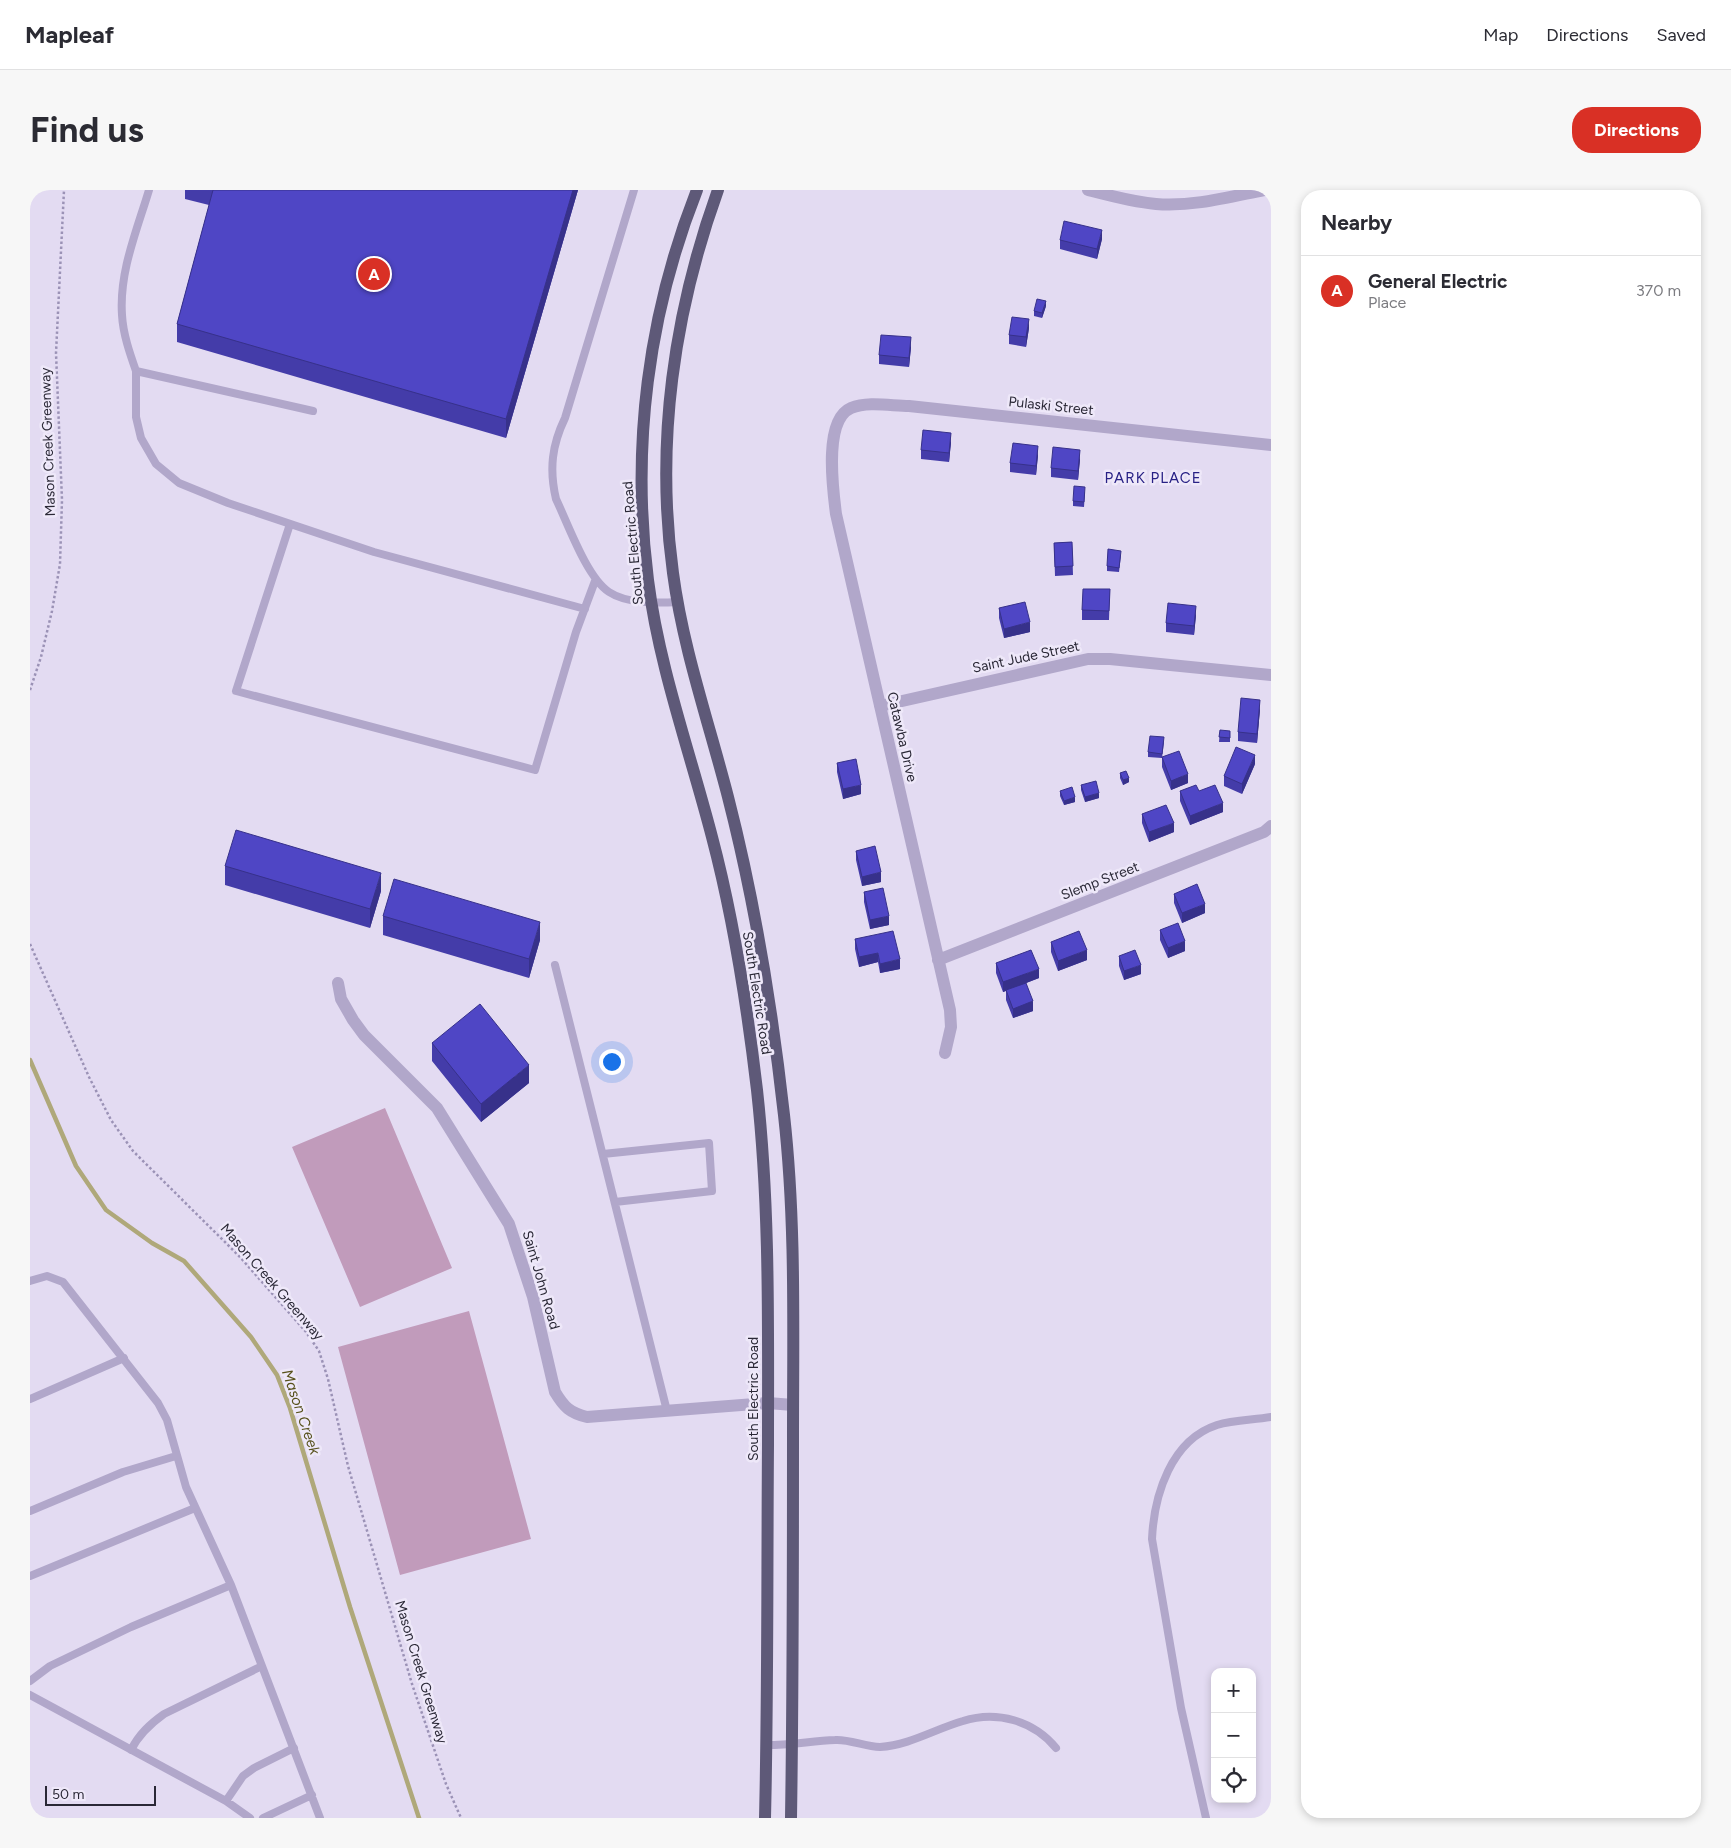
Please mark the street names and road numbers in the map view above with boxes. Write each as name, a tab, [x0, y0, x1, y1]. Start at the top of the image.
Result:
street label: Mason Creek Greenway	[37, 367, 59, 517]
street label: Pulaski Street	[1008, 393, 1094, 419]
street label: South Electric Road	[619, 480, 647, 606]
street label: Saint Jude Street	[971, 637, 1081, 677]
street label: Catawba Drive	[883, 690, 921, 784]
street label: Slemp Street	[1059, 858, 1141, 904]
street label: South Electric Road	[739, 930, 775, 1056]
street label: Mason Creek Greenway	[217, 1220, 328, 1344]
street label: Saint John Road	[519, 1229, 563, 1331]
street label: South Electric Road	[745, 1337, 762, 1461]
street label: Mason Creek Greenway	[391, 1598, 451, 1746]

